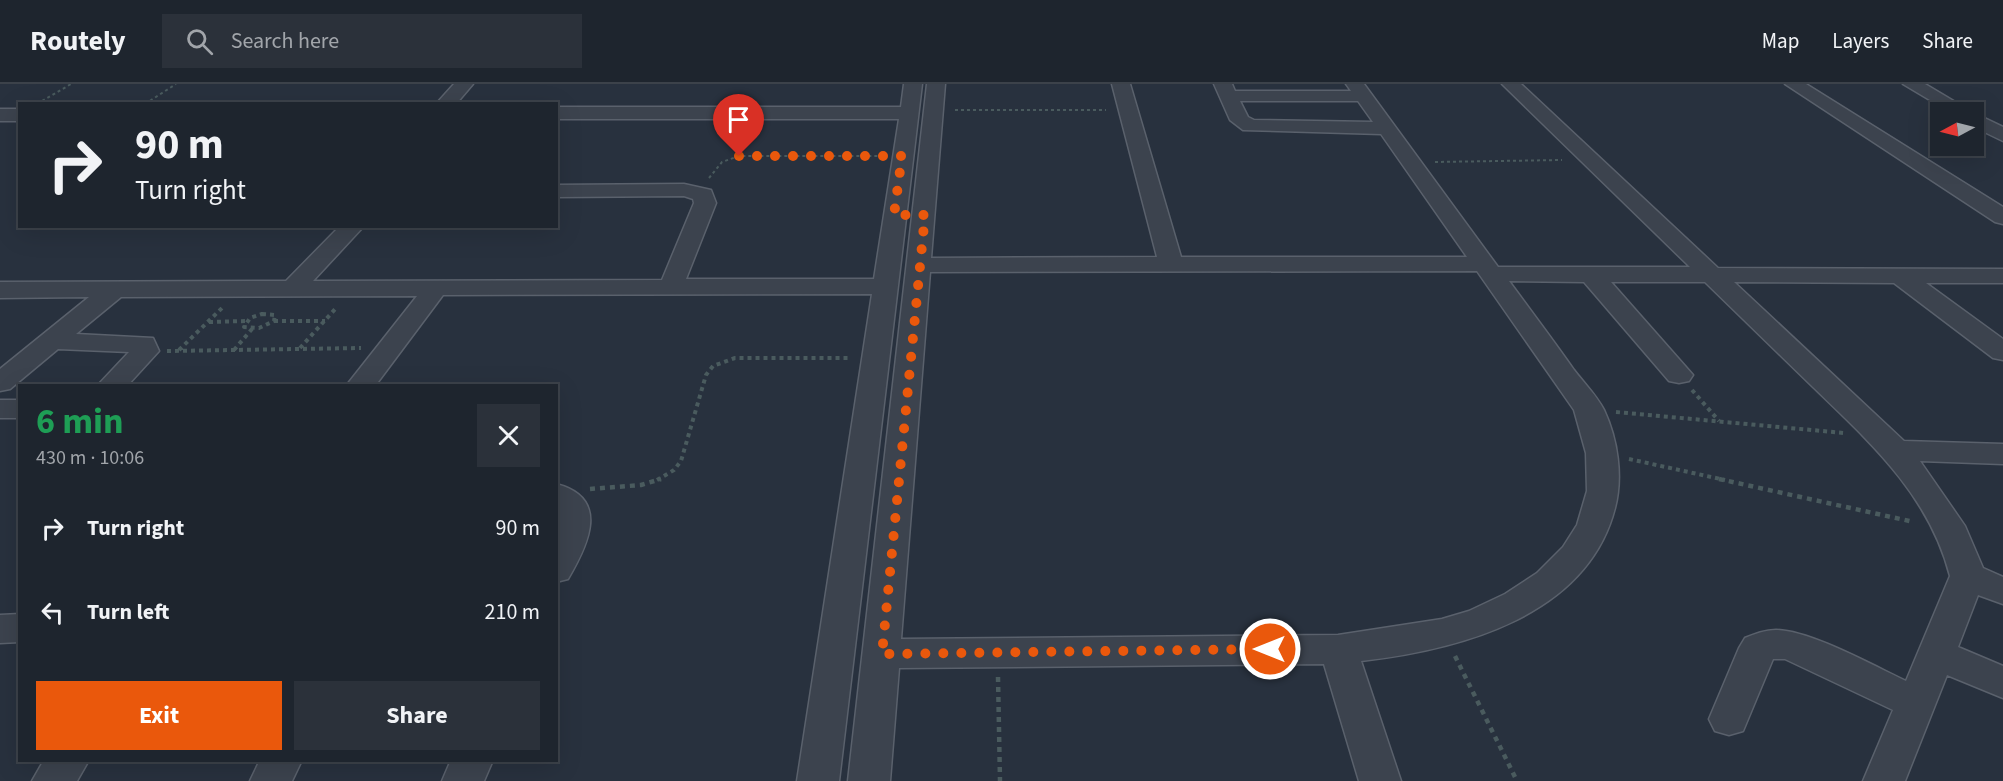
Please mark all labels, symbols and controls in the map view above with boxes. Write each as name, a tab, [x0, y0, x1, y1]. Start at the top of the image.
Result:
search box	[162, 14, 582, 68]
text: Routely	[30, 21, 126, 61]
icon: search	[183, 25, 216, 58]
text: Search here	[231, 25, 339, 57]
text: Map	[1762, 26, 1799, 56]
text: Layers	[1832, 26, 1889, 56]
text: Share	[1922, 26, 1973, 56]
pin	[713, 94, 764, 156]
north arrow	[1930, 102, 1984, 156]
map controls	[1930, 102, 1984, 156]
icon: arrive	[722, 103, 755, 136]
text: 90 m	[135, 115, 224, 175]
icon: right	[36, 126, 114, 204]
text: Turn right	[135, 171, 246, 210]
text: 6 min	[36, 396, 124, 447]
button: close	[477, 404, 540, 467]
text: 430 m · 10:06	[36, 444, 144, 472]
icon: right	[36, 512, 69, 545]
text: Turn right	[87, 512, 184, 544]
text: 90 m	[495, 512, 540, 544]
icon: left	[36, 596, 69, 629]
text: Turn left	[87, 596, 169, 628]
text: 210 m	[485, 596, 540, 628]
position arrow	[1238, 617, 1302, 681]
button: Exit	[36, 681, 282, 750]
button: Share	[294, 681, 540, 750]

